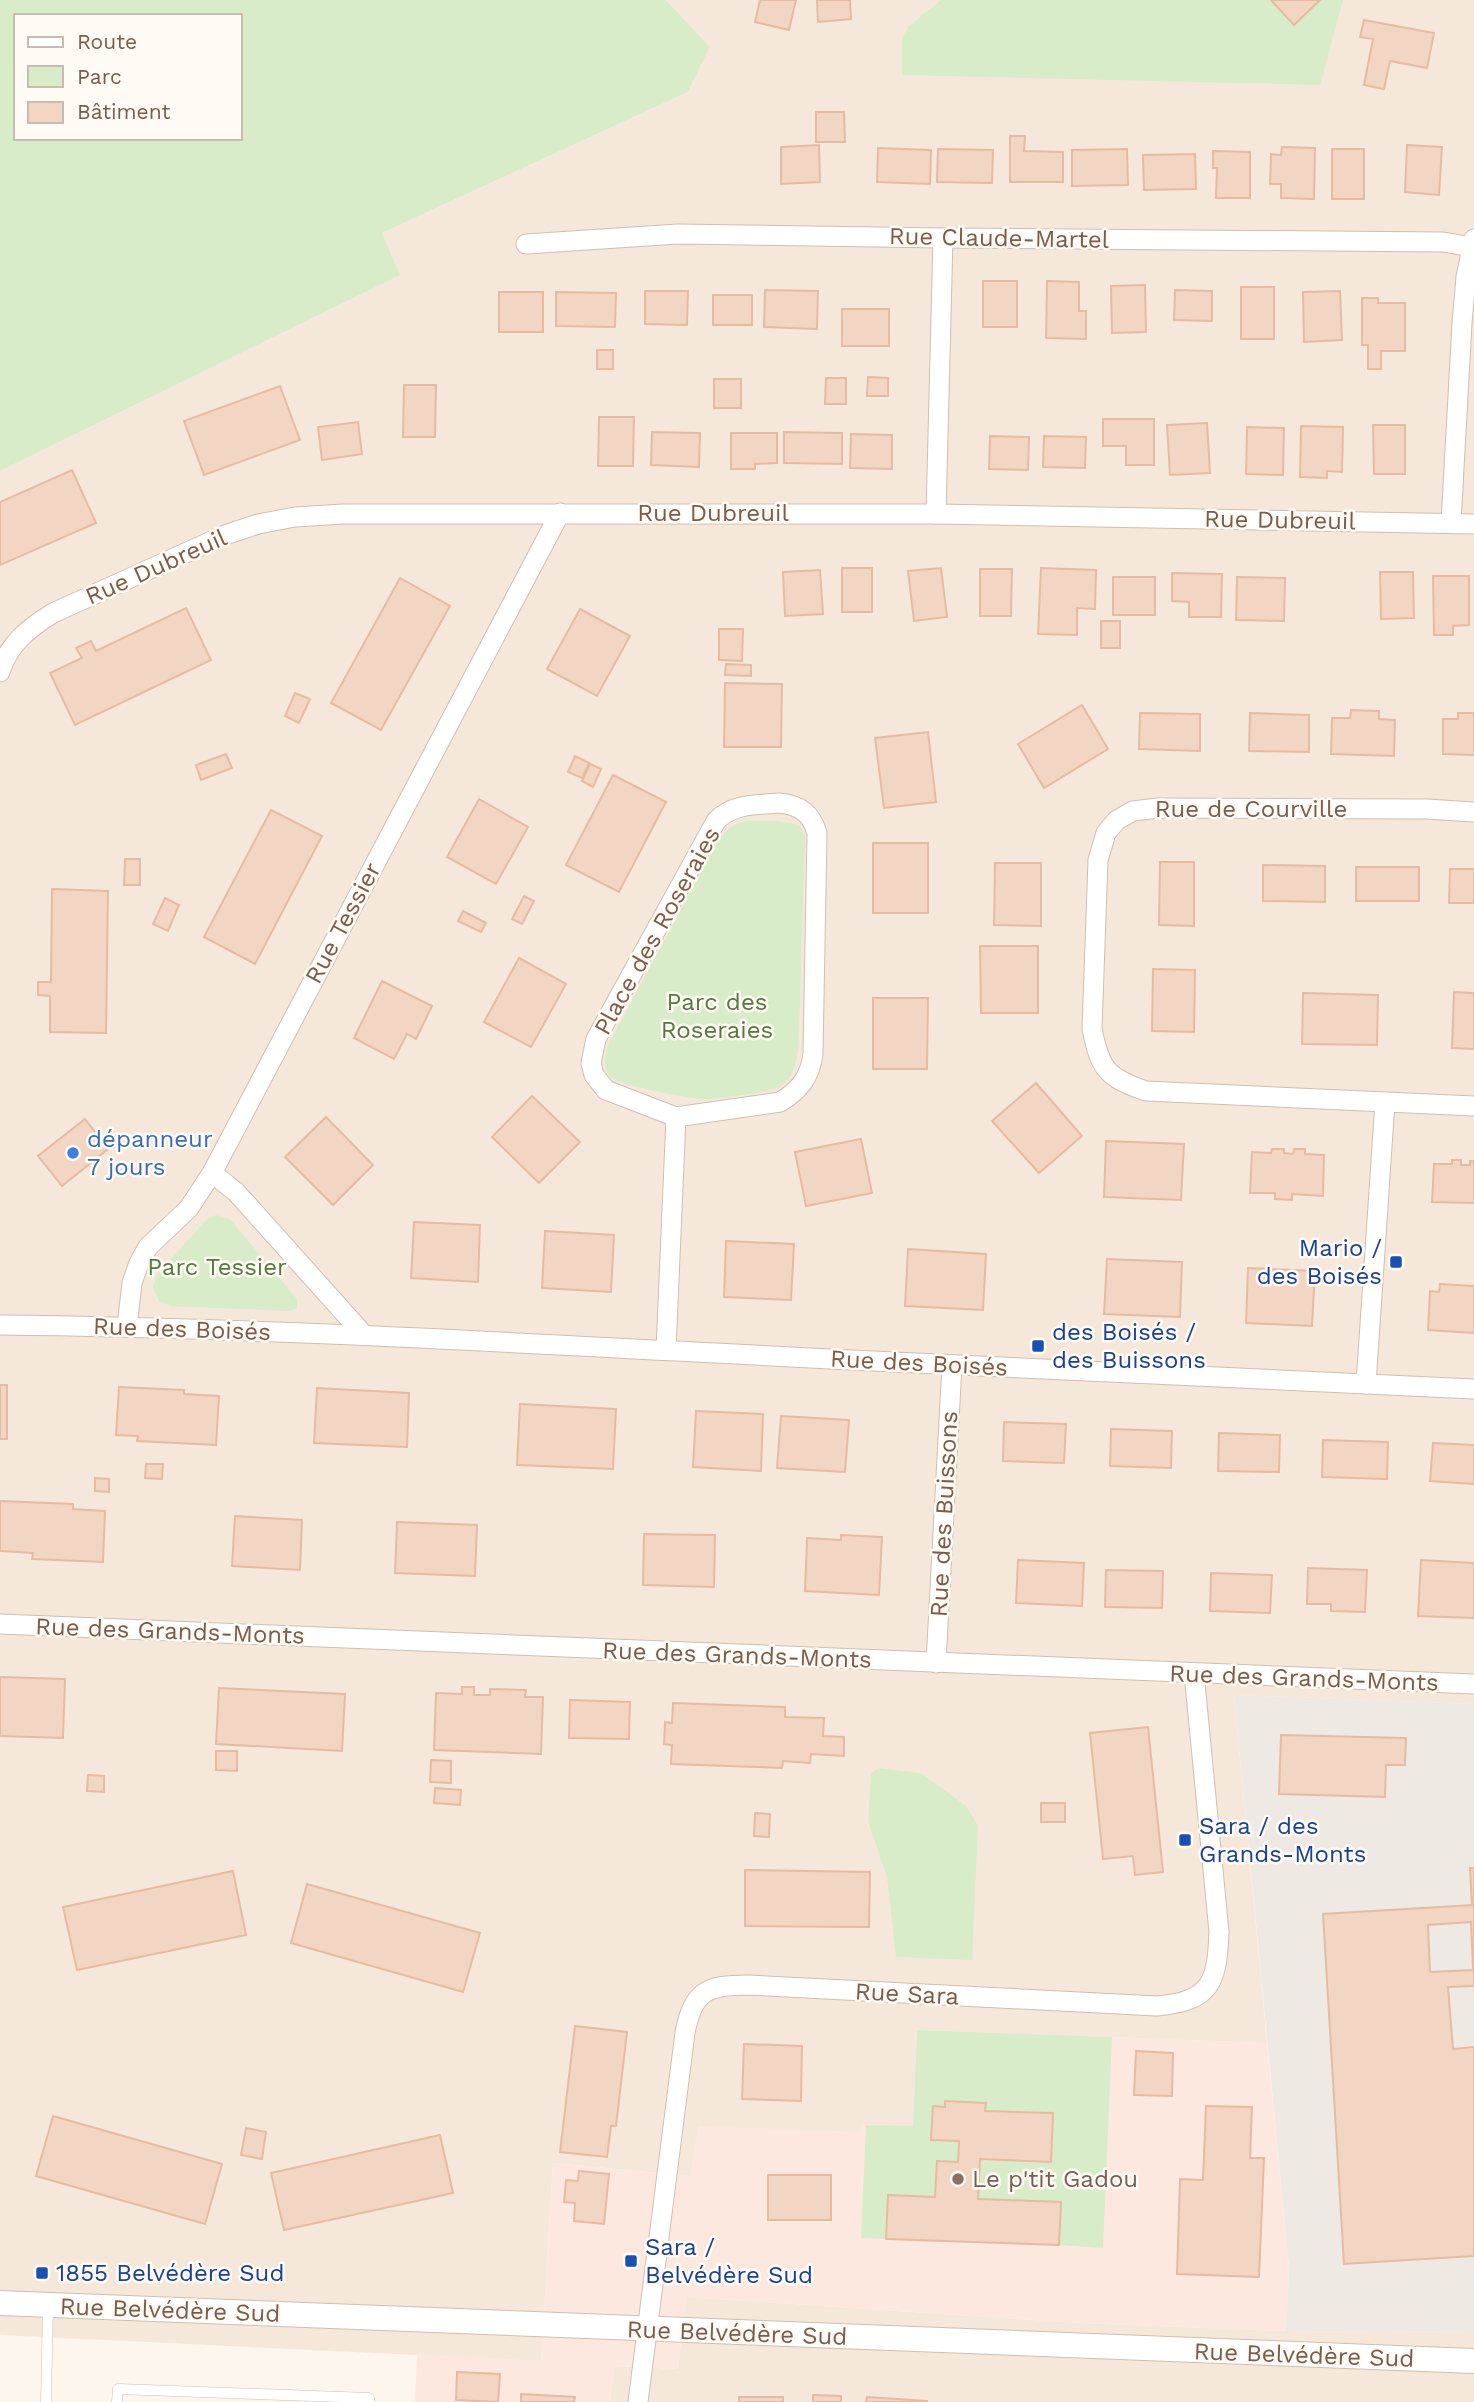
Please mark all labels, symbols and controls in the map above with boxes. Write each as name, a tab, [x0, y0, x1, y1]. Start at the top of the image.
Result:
legend	[14, 14, 242, 140]
text: Route	[77, 29, 137, 54]
text: Parc	[77, 64, 122, 89]
text: Bâtiment	[77, 99, 171, 124]
street label: Rue Claude-Martel	[889, 222, 1110, 254]
street label: Rue Dubreuil	[637, 499, 789, 527]
street label: Rue Dubreuil	[1204, 505, 1357, 535]
street label: Rue Dubreuil	[81, 523, 231, 611]
street label: Rue de Courville	[1155, 795, 1347, 823]
street label: Place des Roseraies	[588, 822, 726, 1040]
street label: Rue Tessier	[299, 858, 387, 988]
park label: Parc des Roseraies	[661, 988, 773, 1044]
place label: dépanneur 7 jours	[87, 1125, 213, 1181]
marker: dépanneur 7 jours	[65, 1145, 81, 1161]
place label: Mario / des Boisés	[1257, 1234, 1382, 1290]
park label: Parc Tessier	[147, 1253, 287, 1281]
marker: Mario / des Boisés	[1388, 1254, 1404, 1270]
street label: Rue des Boisés	[93, 1312, 271, 1346]
place label: des Boisés / des Buissons	[1052, 1318, 1206, 1374]
marker: des Boisés / des Buissons	[1030, 1338, 1046, 1354]
street label: Rue des Boisés	[829, 1344, 1009, 1382]
street label: Rue des Buissons	[925, 1410, 963, 1618]
street label: Rue des Grands-Monts	[35, 1612, 305, 1650]
street label: Rue des Grands-Monts	[602, 1636, 872, 1674]
street label: Rue des Grands-Monts	[1169, 1659, 1439, 1697]
place label: Sara / des Grands-Monts	[1199, 1812, 1366, 1868]
marker: Sara / des Grands-Monts	[1177, 1832, 1193, 1848]
street label: Rue Sara	[854, 1977, 960, 2011]
place label: Le p'tit Gadou	[972, 2165, 1138, 2193]
marker: Le p'tit Gadou	[950, 2171, 966, 2187]
place label: Sara / Belvédère Sud	[645, 2233, 813, 2289]
marker: Sara / Belvédère Sud	[623, 2253, 639, 2269]
place label: 1855 Belvédère Sud	[56, 2259, 284, 2287]
marker: 1855 Belvédère Sud	[34, 2265, 50, 2281]
street label: Rue Belvédère Sud	[59, 2292, 281, 2328]
street label: Rue Belvédère Sud	[626, 2315, 848, 2351]
street label: Rue Belvédère Sud	[1193, 2337, 1415, 2373]

